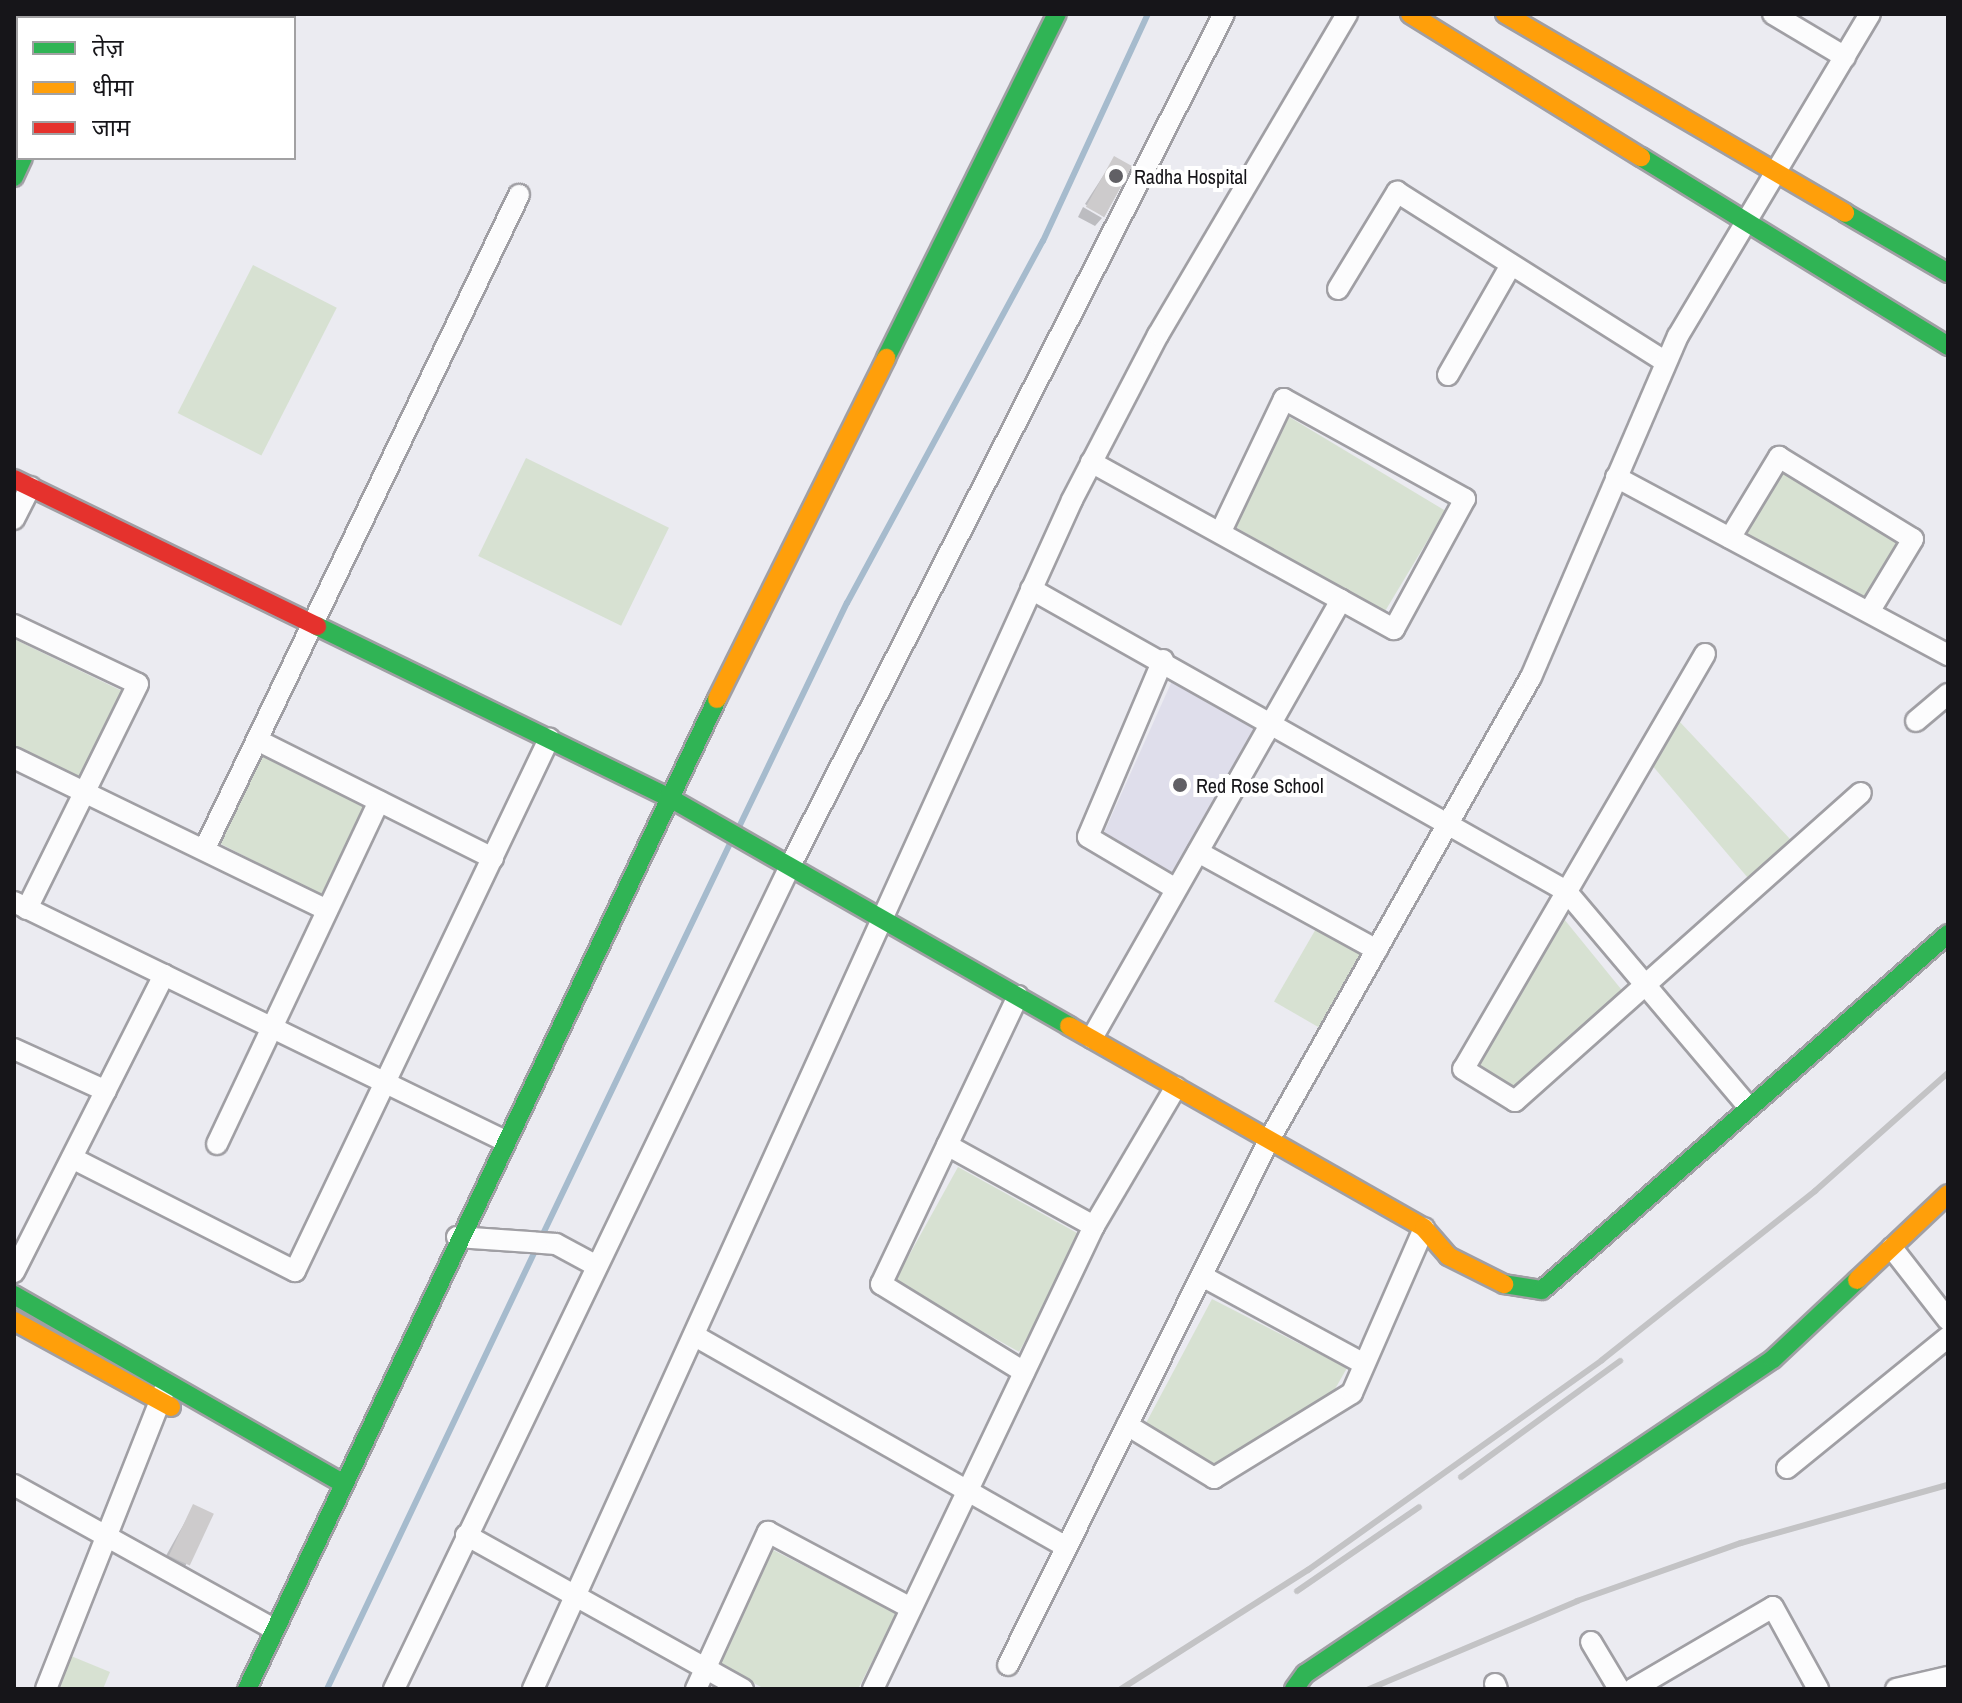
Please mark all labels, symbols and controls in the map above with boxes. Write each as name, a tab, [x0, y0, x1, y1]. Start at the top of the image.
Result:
legend	[16, 16, 296, 160]
text: तेज़	[92, 31, 124, 63]
text: धीमा	[92, 71, 134, 103]
text: जाम	[92, 111, 130, 143]
place label: Radha Hospital	[1134, 164, 1247, 188]
marker: Radha Hospital	[1105, 165, 1127, 187]
place label: Red Rose School	[1196, 773, 1324, 797]
marker: Red Rose School	[1171, 776, 1189, 794]

